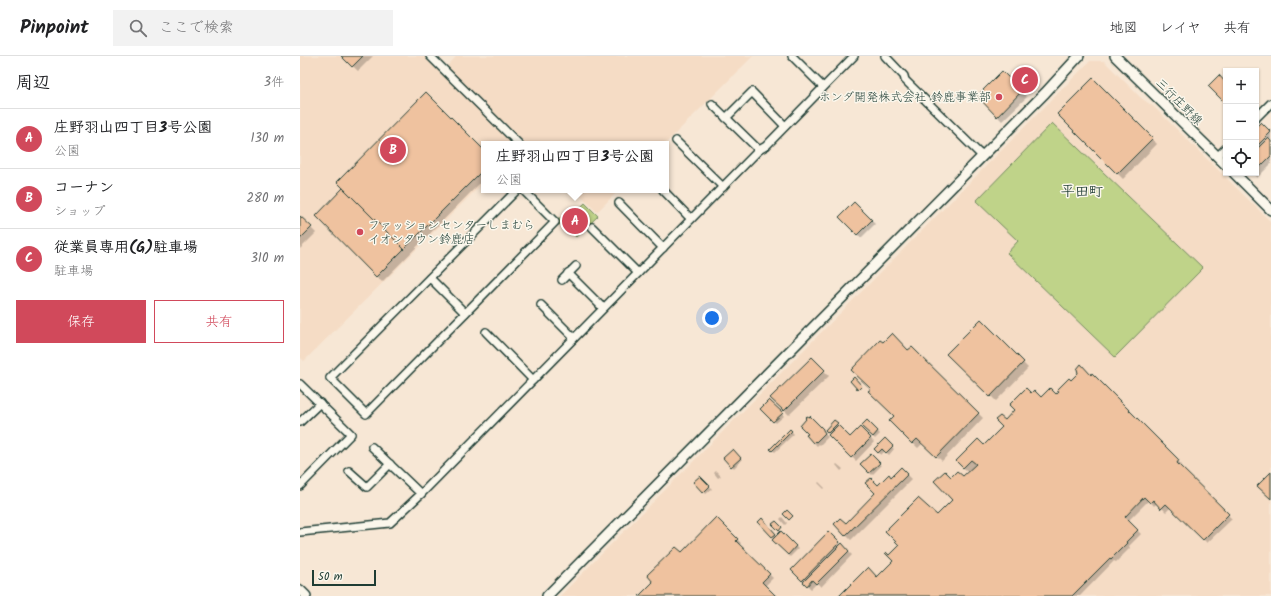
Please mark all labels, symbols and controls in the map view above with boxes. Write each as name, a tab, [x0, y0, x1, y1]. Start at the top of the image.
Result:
search box	[113, 10, 393, 46]
text: Pinpoint	[20, 13, 89, 43]
text: ここで検索	[159, 16, 234, 40]
icon: search	[127, 17, 149, 39]
text: 地図	[1110, 17, 1138, 39]
text: レイヤ	[1160, 17, 1201, 39]
text: 共有	[1223, 17, 1251, 39]
pin: C	[1012, 65, 1038, 95]
map controls	[1223, 68, 1259, 176]
button: +	[1223, 68, 1259, 104]
text: 周辺	[16, 70, 50, 97]
text: 3件	[264, 72, 284, 93]
street label: 三行庄野線	[1151, 74, 1207, 130]
place label: ホンダ開発株式会社 鈴鹿事業部	[819, 88, 991, 107]
marker: ホンダ開発株式会社 鈴鹿事業部	[994, 92, 1004, 102]
button: −	[1223, 104, 1259, 140]
text: 庄野羽山四丁目3号公園	[54, 116, 212, 140]
text: A	[25, 128, 33, 149]
text: 130 m	[250, 128, 284, 149]
pin: B	[380, 135, 406, 165]
button: locate	[1223, 140, 1259, 176]
text: 公園	[54, 141, 80, 162]
popup	[481, 141, 669, 193]
text: 庄野羽山四丁目3号公園	[496, 145, 654, 169]
text: 公園	[496, 170, 522, 191]
text: コーナン	[54, 176, 114, 200]
district label: 平田町	[1061, 181, 1103, 203]
text: B	[25, 188, 33, 209]
text: 280 m	[247, 188, 284, 209]
text: ショップ	[54, 201, 105, 222]
pin: A	[562, 206, 588, 236]
place label: ファッションセンターしまむら イオンタウン鈴鹿店	[368, 216, 535, 249]
marker: ファッションセンターしまむら イオンタウン鈴鹿店	[355, 227, 365, 237]
text: 従業員専用(G)駐車場	[54, 236, 198, 260]
text: C	[25, 248, 33, 269]
text: 310 m	[250, 248, 284, 269]
text: 駐車場	[54, 261, 93, 282]
button: 保存	[16, 300, 146, 343]
button: 共有	[154, 300, 284, 343]
your location	[702, 308, 722, 328]
scale bar	[312, 568, 376, 587]
text: 50 m	[318, 568, 343, 586]

